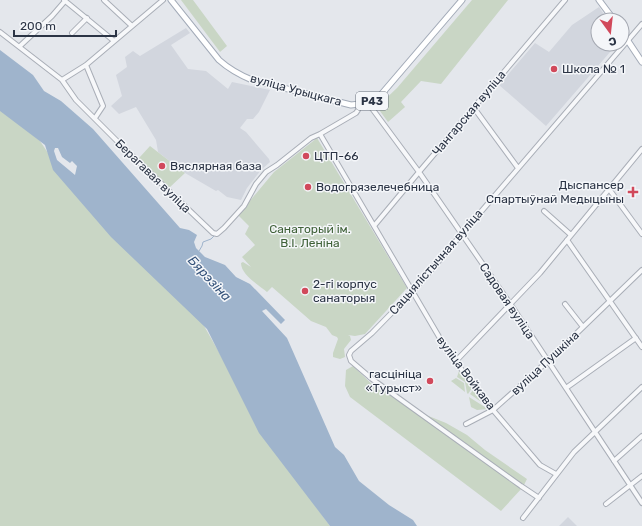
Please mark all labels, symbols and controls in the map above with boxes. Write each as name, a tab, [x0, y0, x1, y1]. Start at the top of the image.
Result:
scale bar	[14, 12, 116, 38]
north arrow	[590, 12, 630, 52]
text: 200 m	[20, 19, 56, 33]
text: С	[607, 34, 618, 49]
place label: Школа № 1	[562, 62, 625, 76]
marker: Школа № 1	[549, 64, 559, 74]
street label: Чангарская вуліца	[429, 68, 509, 158]
street label: вуліца Урыцкага	[249, 71, 343, 109]
road number: Р43	[356, 92, 388, 110]
street label: Берагавая вуліца	[112, 136, 194, 216]
place label: ЦТП-66	[314, 149, 359, 163]
marker: ЦТП-66	[301, 151, 311, 161]
place label: Вяслярная база	[170, 159, 262, 173]
marker: Вяслярная база	[157, 161, 167, 171]
place label: Дыспансер Спартыўнай Медыцыны	[486, 178, 624, 206]
place label: Водогрязелечебница	[316, 180, 439, 194]
marker: Водогрязелечебница	[303, 182, 313, 192]
marker: Дыспансер Спартыўнай Медыцыны	[627, 186, 639, 198]
street label: Сацыялістычная вуліца	[386, 206, 486, 318]
park label: Санаторый ім. В.І. Леніна	[269, 222, 351, 250]
water label: Бярэзіна	[185, 253, 234, 304]
street label: Садовая вуліца	[476, 260, 538, 342]
place label: 2-гі корпус санаторыя	[313, 277, 377, 305]
marker: 2-гі корпус санаторыя	[300, 286, 310, 296]
street label: вуліца Пушкіна	[508, 328, 582, 398]
street label: вуліца Войкава	[434, 333, 498, 413]
place label: гасцініца «Турыст»	[365, 367, 422, 395]
marker: гасцініца «Турыст»	[425, 376, 435, 386]

